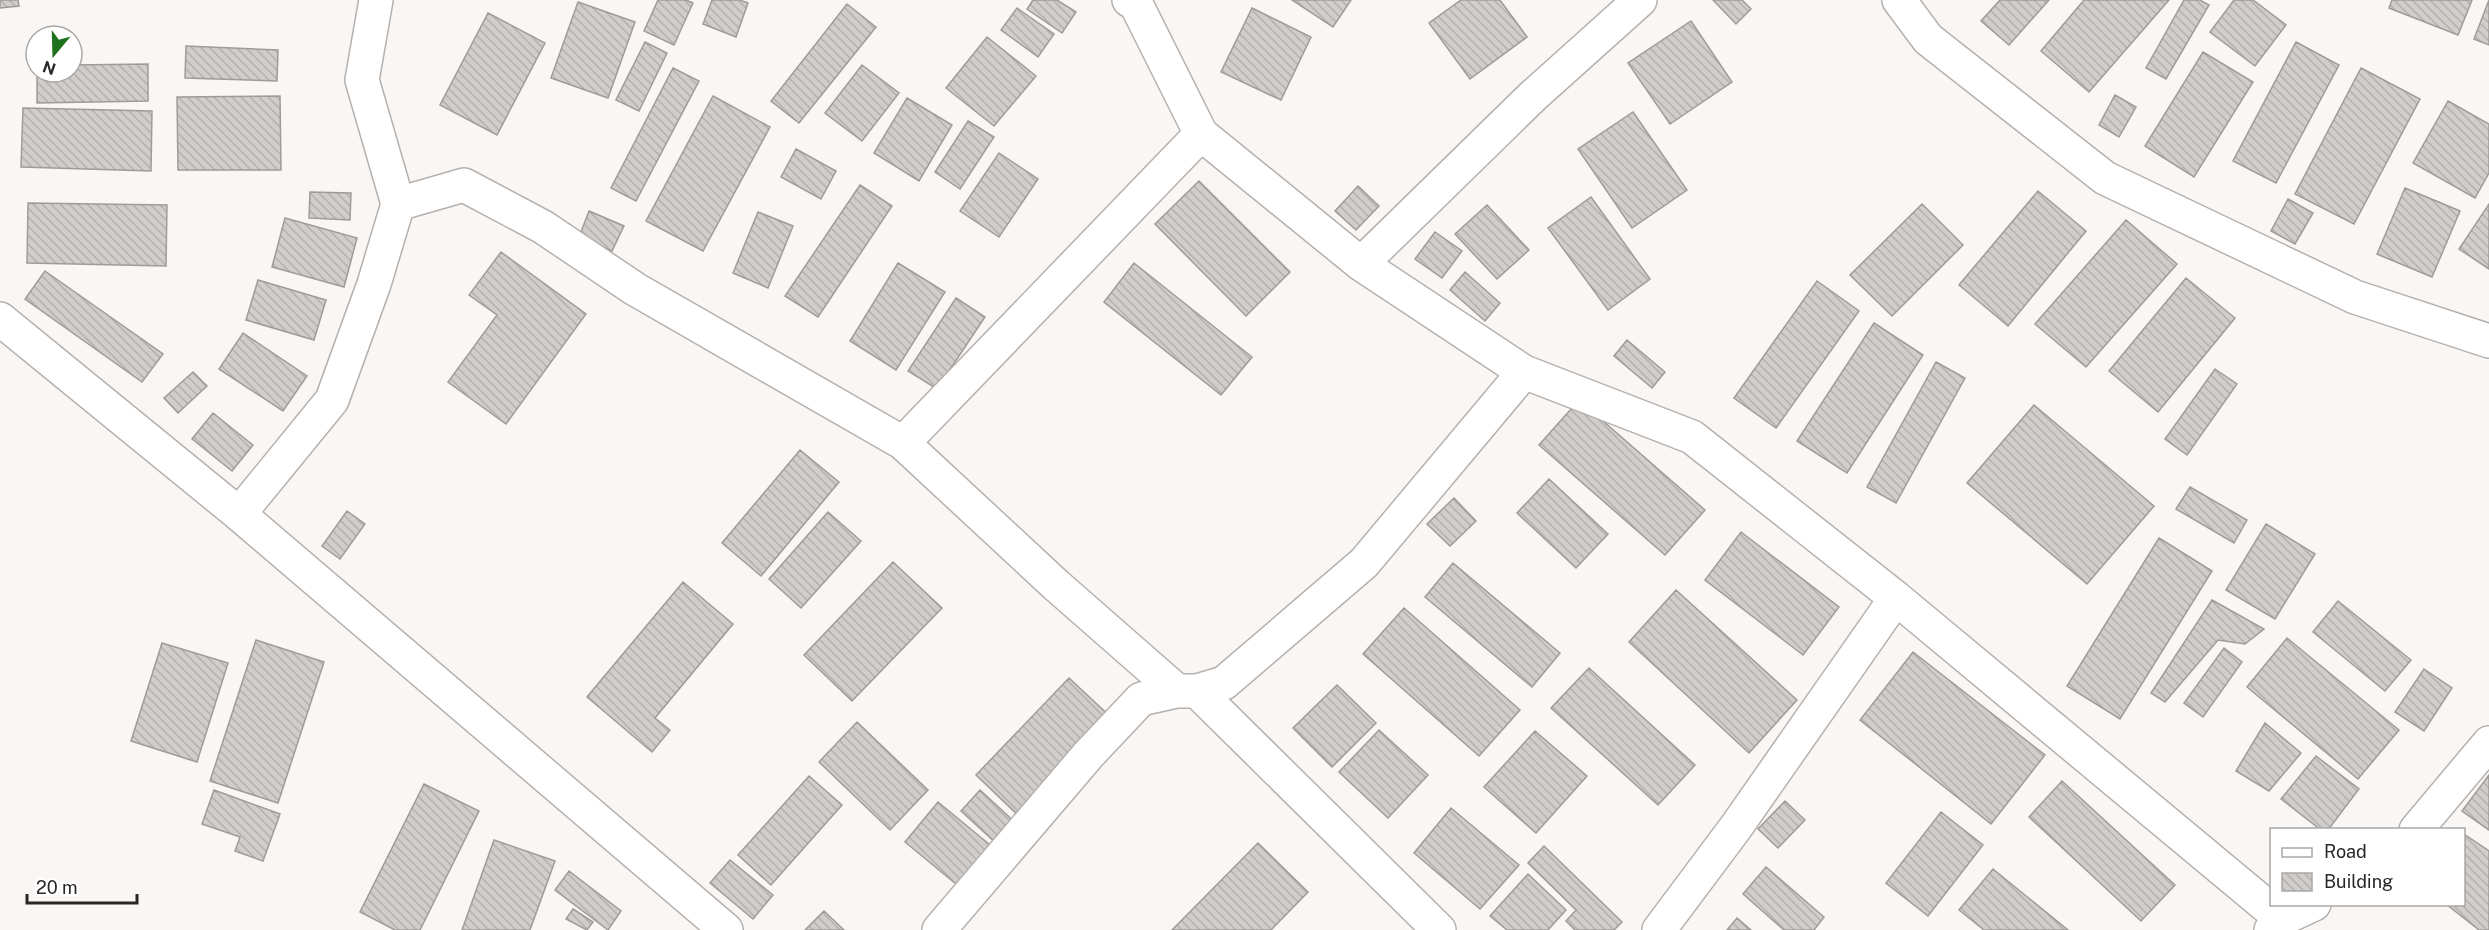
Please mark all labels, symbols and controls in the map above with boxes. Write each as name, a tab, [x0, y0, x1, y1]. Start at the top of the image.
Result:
north arrow	[24, 24, 84, 84]
text: N	[40, 57, 58, 79]
legend	[2270, 828, 2465, 906]
text: Road	[2324, 841, 2367, 862]
scale bar	[27, 867, 136, 905]
text: Building	[2324, 871, 2393, 892]
text: 20 m	[36, 877, 78, 898]

